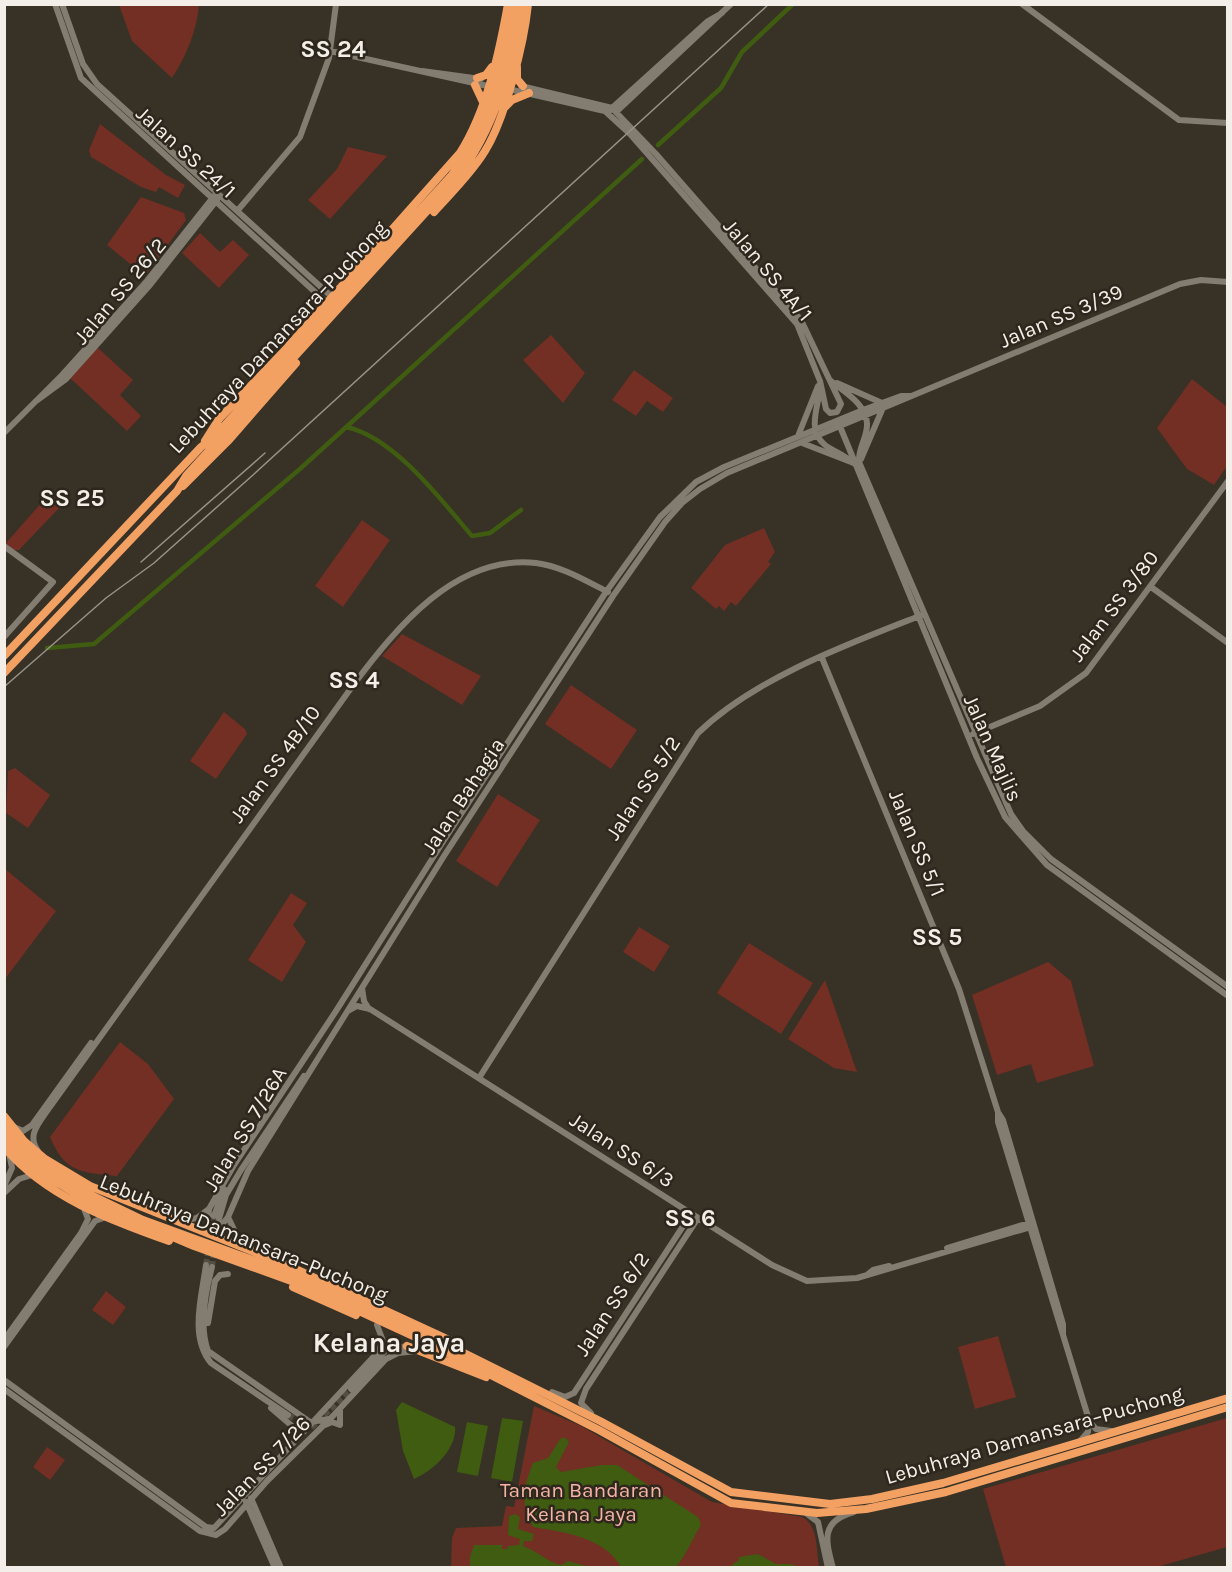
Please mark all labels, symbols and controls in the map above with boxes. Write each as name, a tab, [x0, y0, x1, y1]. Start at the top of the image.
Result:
district label: SS 24	[300, 35, 366, 63]
street label: Jalan SS 24/1	[131, 101, 241, 203]
street label: Jalan SS 4A/1	[719, 214, 817, 326]
street label: Lebuhraya Damansara–Puchong	[164, 216, 392, 458]
street label: Jalan SS 26/2	[69, 233, 171, 349]
street label: Jalan SS 3/39	[996, 279, 1126, 353]
district label: SS 25	[39, 484, 105, 512]
street label: Jalan SS 3/80	[1065, 546, 1163, 666]
district label: SS 4	[329, 666, 379, 694]
street label: Jalan Majlis	[959, 691, 1027, 805]
street label: Jalan SS 4B/10	[225, 701, 325, 827]
street label: Jalan SS 5/2	[601, 732, 685, 844]
street label: Jalan Bahagia	[417, 733, 509, 859]
street label: Jalan SS 5/1	[884, 786, 950, 900]
district label: SS 5	[912, 923, 962, 951]
street label: Jalan SS 7/26A	[198, 1063, 292, 1195]
street label: Jalan SS 6/3	[566, 1108, 678, 1192]
street label: Lebuhraya Damansara–Puchong	[96, 1169, 392, 1307]
district label: SS 6	[664, 1204, 716, 1232]
street label: Jalan SS 6/2	[570, 1248, 654, 1360]
district label: Kelana Jaya	[313, 1327, 465, 1359]
street label: Lebuhraya Damansara–Puchong	[882, 1381, 1186, 1489]
street label: Jalan SS 7/26	[209, 1411, 315, 1521]
park label: Taman Bandaran Kelana Jaya	[500, 1478, 662, 1526]

